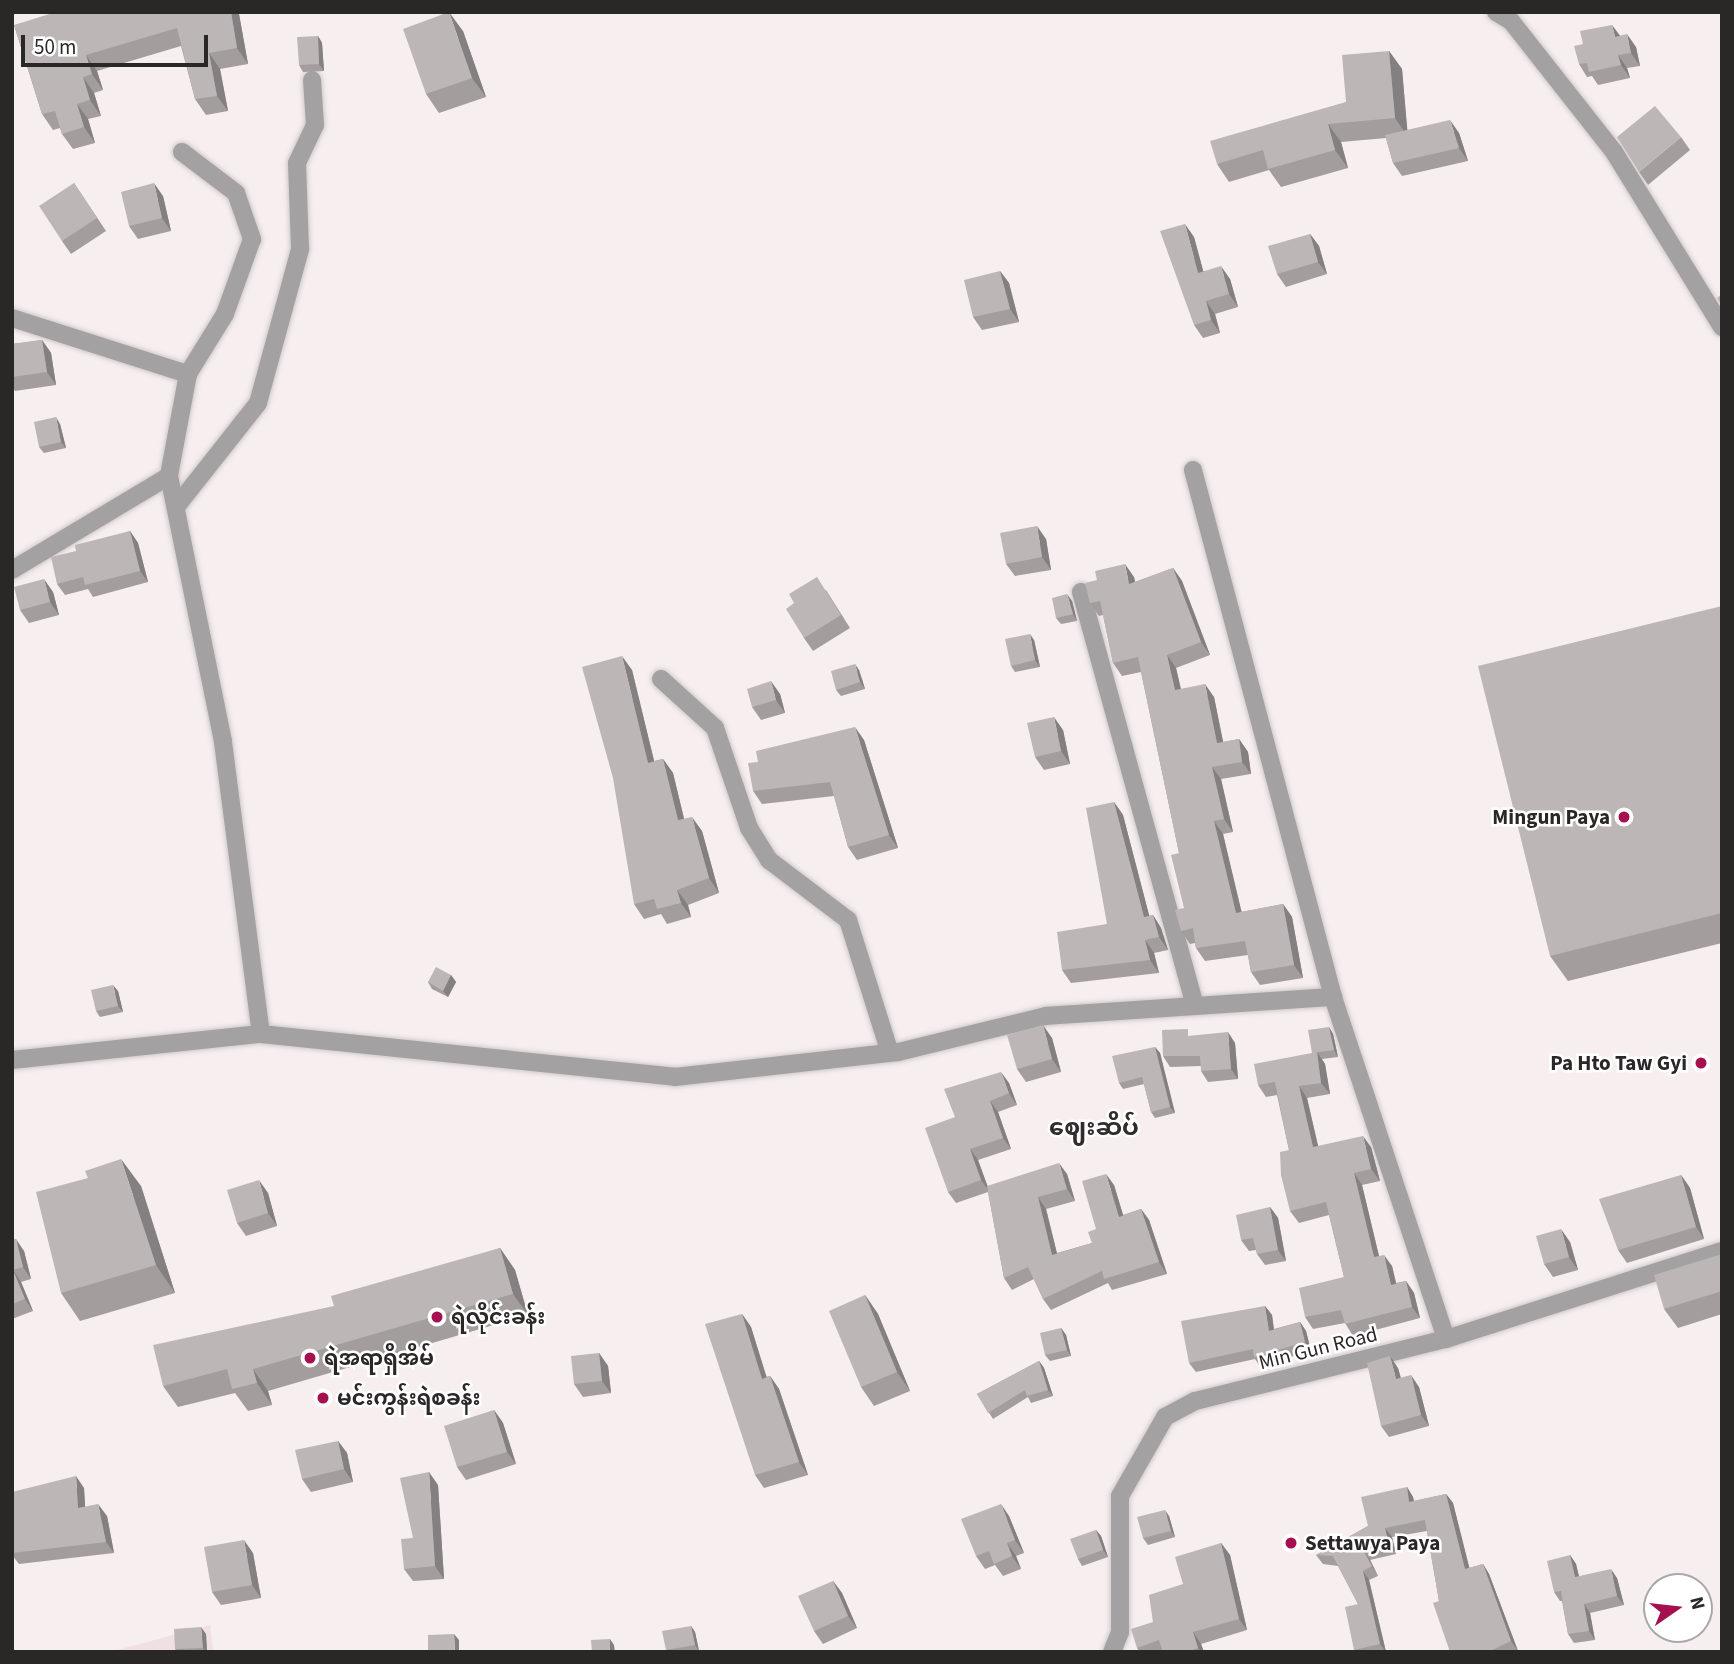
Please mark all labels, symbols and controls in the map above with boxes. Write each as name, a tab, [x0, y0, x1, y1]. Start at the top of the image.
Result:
scale bar	[24, 21, 212, 65]
text: 50 m	[34, 32, 76, 62]
place label: Mingun Paya	[1492, 804, 1610, 830]
marker: Mingun Paya	[1616, 809, 1632, 825]
place label: Pa Hto Taw Gyi	[1550, 1050, 1687, 1076]
marker: Pa Hto Taw Gyi	[1693, 1055, 1709, 1071]
district label: ဈေးဆိပ်	[1049, 1114, 1139, 1142]
place label: ရဲလိုင်းခန်း	[451, 1304, 545, 1330]
marker: ရဲလိုင်းခန်း	[429, 1309, 445, 1325]
street label: Min Gun Road	[1256, 1321, 1380, 1375]
place label: ရဲအရာရှိအိမ်	[324, 1345, 434, 1371]
marker: ရဲအရာရှိအိမ်	[302, 1350, 318, 1366]
place label: မင်းကွန်းရဲစခန်း	[337, 1385, 481, 1411]
marker: မင်းကွန်းရဲစခန်း	[315, 1390, 331, 1406]
place label: Settawya Paya	[1305, 1530, 1440, 1556]
marker: Settawya Paya	[1283, 1535, 1299, 1551]
north arrow	[1643, 1573, 1713, 1643]
text: N	[1682, 1594, 1712, 1613]

